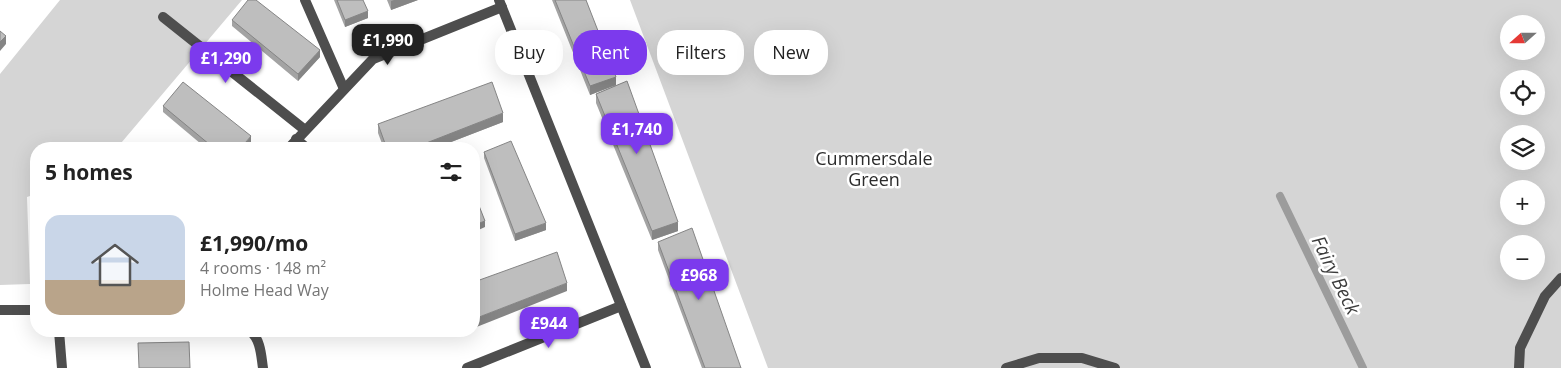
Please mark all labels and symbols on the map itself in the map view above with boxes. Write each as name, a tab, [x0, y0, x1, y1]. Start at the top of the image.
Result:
north arrow	[1500, 15, 1545, 60]
pin: £1,990	[347, 23, 429, 66]
pin: £1,290	[185, 42, 267, 84]
pin: £1,740	[596, 112, 678, 155]
park label: Cummersdale Green	[815, 146, 933, 191]
water label: Fairy Beck	[1306, 231, 1367, 319]
pin: £968	[669, 258, 729, 301]
pin: £944	[519, 306, 579, 349]

